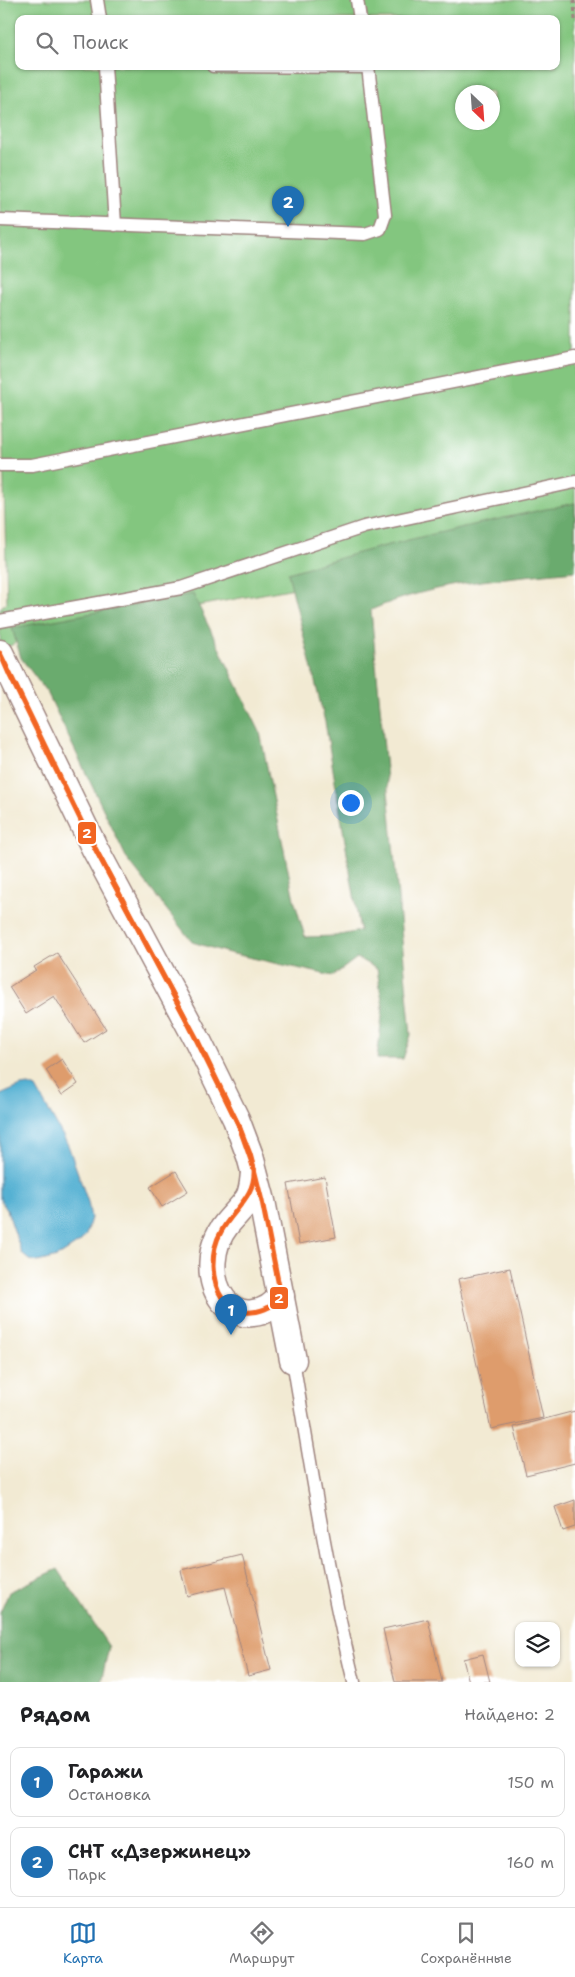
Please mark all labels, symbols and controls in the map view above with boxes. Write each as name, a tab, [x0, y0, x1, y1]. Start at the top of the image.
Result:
search box	[15, 15, 560, 70]
icon: search	[33, 29, 61, 57]
text: Поиск	[73, 30, 128, 55]
north arrow	[455, 85, 500, 130]
pin: 2	[272, 186, 304, 227]
your location	[338, 790, 364, 816]
line badge: 2	[77, 821, 97, 845]
text: 2	[82, 824, 92, 842]
line badge: 2	[269, 1286, 289, 1310]
text: 2	[274, 1289, 284, 1307]
pin: 1	[215, 1294, 247, 1335]
map controls	[515, 1622, 560, 1667]
button: layers	[515, 1622, 560, 1667]
text: Рядом	[20, 1701, 90, 1729]
text: Найдено: 2	[464, 1704, 555, 1725]
text: Гаражи	[68, 1759, 143, 1784]
text: 1	[33, 1772, 41, 1793]
text: 150 m	[507, 1772, 554, 1793]
text: Остановка	[68, 1784, 151, 1805]
text: СНТ «Дзержинец»	[68, 1839, 251, 1864]
text: 2	[31, 1852, 43, 1873]
text: 160 m	[507, 1852, 554, 1873]
text: Парк	[68, 1864, 106, 1885]
tab: Карта	[63, 1919, 103, 1967]
tab: Маршрут	[229, 1919, 294, 1967]
tab: Сохранённые	[421, 1919, 512, 1967]

